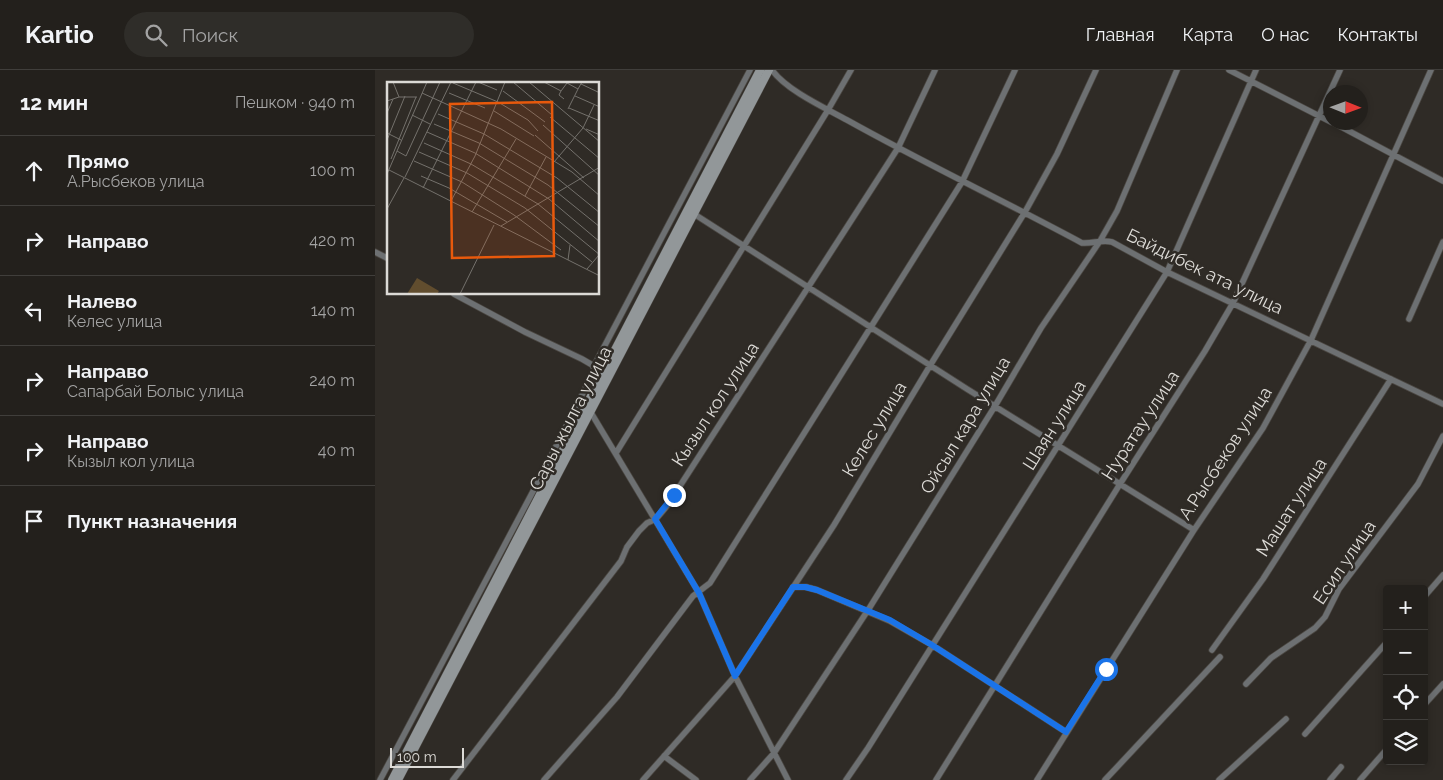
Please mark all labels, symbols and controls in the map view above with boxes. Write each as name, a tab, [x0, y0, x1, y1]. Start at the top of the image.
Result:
search box	[124, 12, 474, 57]
text: Kartio	[25, 20, 94, 49]
icon: search	[142, 21, 170, 49]
text: Поиск	[182, 24, 238, 46]
text: Главная	[1086, 24, 1154, 45]
text: Карта	[1182, 24, 1233, 45]
text: О нас	[1261, 24, 1309, 45]
text: Контакты	[1337, 24, 1418, 45]
inset map	[387, 82, 600, 295]
north arrow	[1323, 85, 1368, 130]
text: 12 мин	[20, 90, 88, 115]
text: Пешком · 940 m	[235, 93, 355, 112]
text: Прямо	[67, 150, 129, 172]
icon: ahead	[20, 157, 48, 185]
text: 100 m	[310, 161, 355, 180]
text: А.Рысбеков улица	[67, 172, 204, 191]
street label: Байдибек ата улица	[1123, 224, 1287, 318]
icon: right	[20, 227, 48, 255]
text: Направо	[67, 230, 148, 252]
text: 420 m	[309, 231, 355, 250]
text: Налево	[67, 290, 137, 312]
icon: left	[20, 297, 48, 325]
text: 140 m	[311, 301, 355, 320]
text: Келес улица	[67, 312, 162, 331]
street label: Кызыл кол улица	[667, 338, 763, 470]
street label: Сары жылга улица	[525, 342, 615, 494]
street label: Ойсыл кара улица	[916, 353, 1014, 497]
text: Направо	[67, 360, 148, 382]
street label: Нуратау улица	[1097, 366, 1183, 484]
icon: right	[20, 367, 48, 395]
text: 240 m	[309, 371, 355, 390]
street label: Шаян улица	[1018, 376, 1090, 474]
street label: Келес улица	[837, 378, 911, 480]
text: Сапарбай Болыс улица	[67, 382, 244, 401]
street label: А.Рысбеков улица	[1174, 382, 1276, 524]
text: Направо	[67, 430, 148, 452]
icon: right	[20, 437, 48, 465]
text: 40 m	[318, 441, 355, 460]
text: Кызыл кол улица	[67, 452, 195, 471]
street label: Машат улица	[1251, 454, 1331, 560]
route end	[663, 484, 686, 507]
icon: arrive	[20, 507, 48, 535]
text: Пункт назначения	[67, 510, 237, 532]
street label: Есил улица	[1308, 516, 1380, 608]
map controls	[1383, 585, 1428, 765]
button: +	[1383, 585, 1428, 630]
button: −	[1383, 630, 1428, 675]
route start	[1095, 658, 1118, 681]
button: locate	[1383, 675, 1428, 720]
button: layers	[1383, 720, 1428, 765]
scale bar	[390, 745, 464, 768]
text: 100 m	[397, 749, 437, 765]

